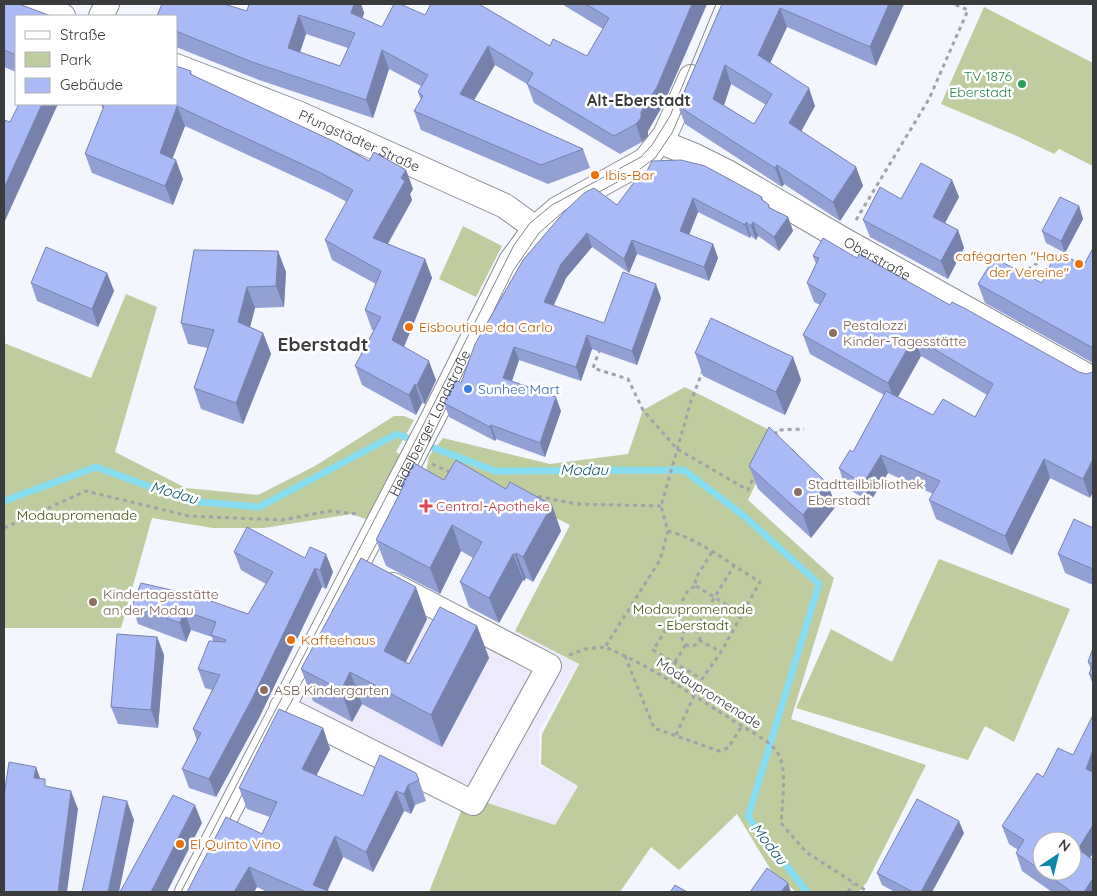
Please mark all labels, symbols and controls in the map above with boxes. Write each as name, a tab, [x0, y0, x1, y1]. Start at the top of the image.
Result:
legend	[15, 15, 178, 105]
text: Straße	[60, 25, 106, 44]
text: Park	[60, 50, 92, 69]
place label: TV 1876 Eberstadt	[949, 67, 1012, 101]
text: Gebäude	[60, 75, 123, 94]
marker: TV 1876 Eberstadt	[1016, 78, 1028, 90]
district label: Alt-Eberstadt	[587, 90, 691, 110]
street label: Pfungstädter Straße	[296, 106, 423, 176]
place label: Ibis-Bar	[605, 166, 656, 184]
marker: Ibis-Bar	[589, 169, 601, 181]
street label: Oberstraße	[841, 233, 914, 285]
place label: cafégarten "Haus der Vereine"	[956, 247, 1069, 281]
marker: cafégarten "Haus der Vereine"	[1073, 258, 1085, 270]
place label: Pestalozzi Kinder-Tagesstätte	[843, 316, 966, 350]
place label: Eisboutique da Carlo	[419, 318, 553, 336]
marker: Eisboutique da Carlo	[403, 321, 415, 333]
marker: Pestalozzi Kinder-Tagesstätte	[827, 327, 839, 339]
district label: Eberstadt	[278, 332, 368, 356]
street label: Heidelberger Landstraße	[385, 347, 474, 499]
place label: Sunhee Mart	[478, 380, 560, 398]
marker: Sunhee Mart	[462, 383, 474, 395]
water label: Modau	[560, 460, 609, 479]
place label: Stadtteilbibliothek Eberstadt	[808, 475, 924, 509]
water label: Modau	[148, 477, 201, 509]
marker: Stadtteilbibliothek Eberstadt	[792, 486, 804, 498]
place label: Central-Apotheke	[436, 497, 550, 515]
marker: Central-Apotheke	[420, 500, 432, 512]
park label: Modaupromenade	[17, 506, 137, 524]
place label: Kindertagesstätte an der Modau	[103, 585, 219, 619]
marker: Kindertagesstätte an der Modau	[87, 596, 99, 608]
park label: Modaupromenade - Eberstadt	[633, 600, 753, 634]
place label: Kaffeehaus	[301, 631, 376, 649]
marker: Kaffeehaus	[285, 634, 297, 646]
street label: Modaupromenade	[653, 653, 765, 733]
place label: ASB Kindergarten	[274, 681, 389, 699]
marker: ASB Kindergarten	[258, 684, 270, 696]
water label: Modau	[747, 819, 793, 870]
north arrow	[1032, 831, 1082, 881]
place label: El Quinto Vino	[190, 835, 281, 853]
text: N	[1055, 835, 1074, 856]
marker: El Quinto Vino	[174, 838, 186, 850]

